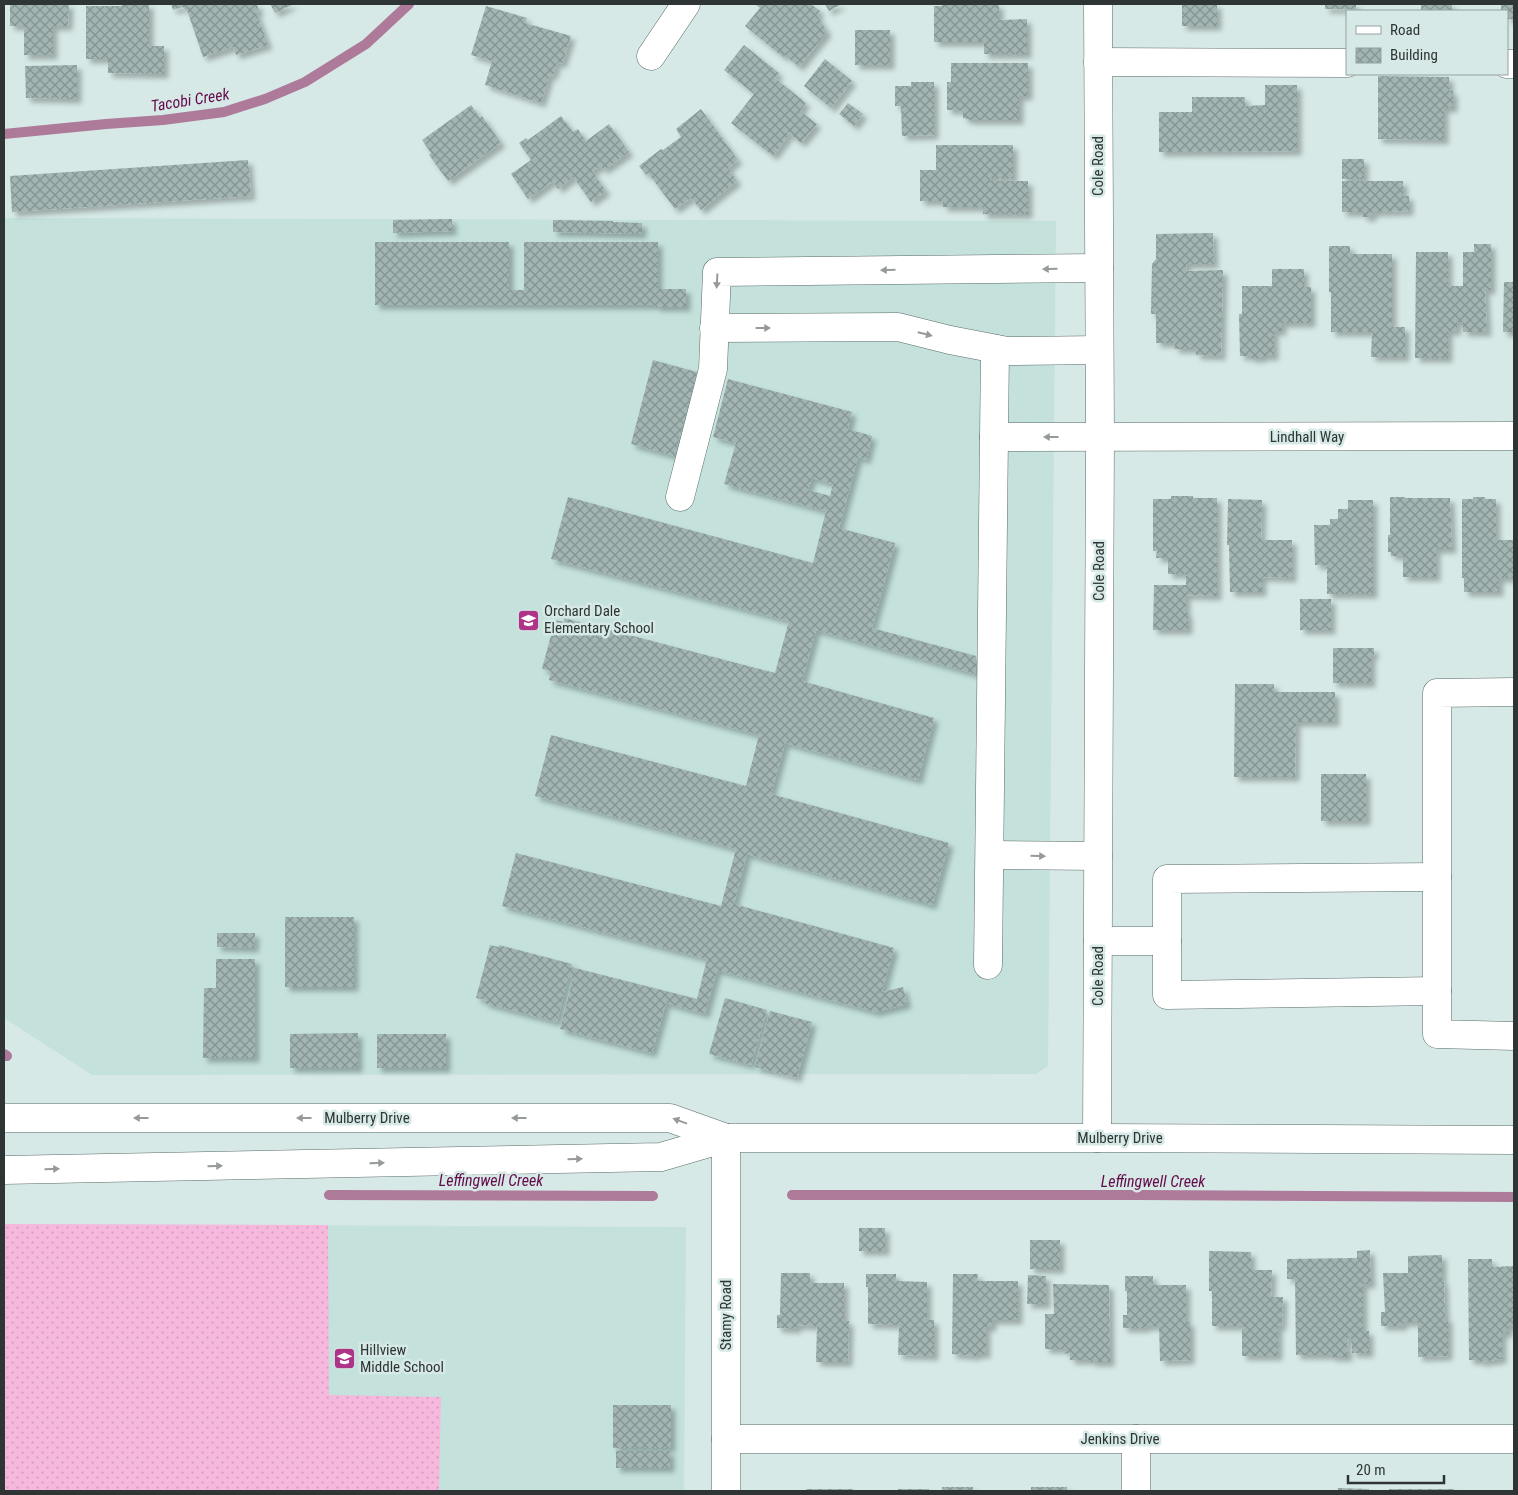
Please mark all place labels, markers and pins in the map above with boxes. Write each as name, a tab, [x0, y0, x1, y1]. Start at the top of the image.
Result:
place label: Orchard Dale Elementary School	[544, 602, 654, 637]
school or university icon: Orchard Dale Elementary School	[516, 608, 540, 632]
place label: Hillview Middle School	[360, 1341, 444, 1376]
school or university icon: Hillview Middle School	[332, 1347, 356, 1371]

